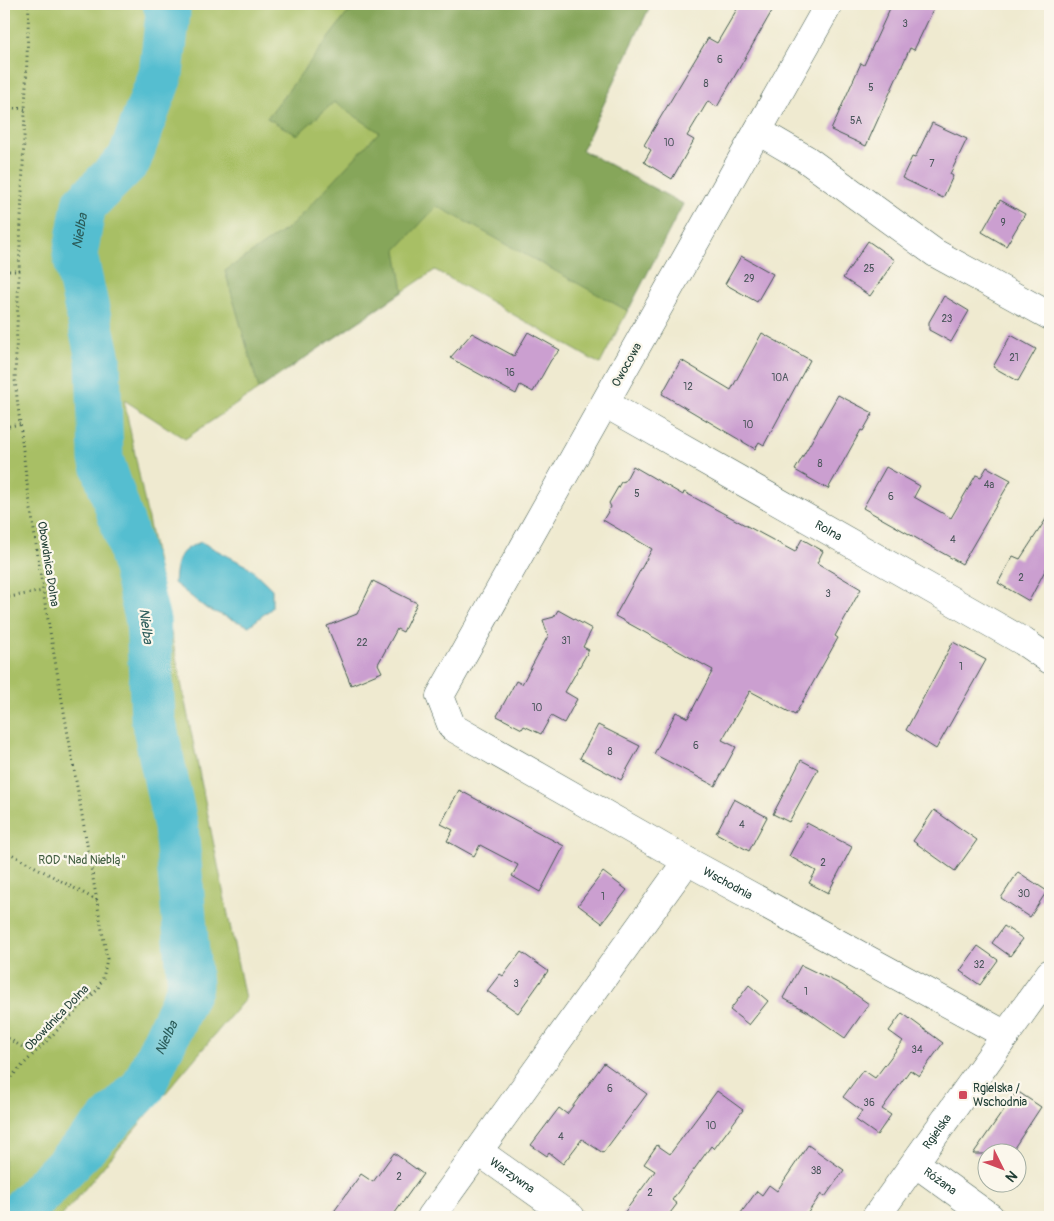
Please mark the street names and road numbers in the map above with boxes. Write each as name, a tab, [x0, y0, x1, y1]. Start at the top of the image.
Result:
street label: Owocowa	[609, 340, 645, 390]
street label: Rolna	[812, 517, 845, 544]
street label: Obowdnica Dolna	[34, 520, 62, 608]
street label: Wschodnia	[700, 864, 755, 903]
street label: Obowdnica Dolna	[22, 981, 93, 1054]
street label: Rgielska	[919, 1111, 955, 1152]
street label: Warzywna	[487, 1154, 538, 1197]
street label: Różana	[921, 1164, 960, 1198]

